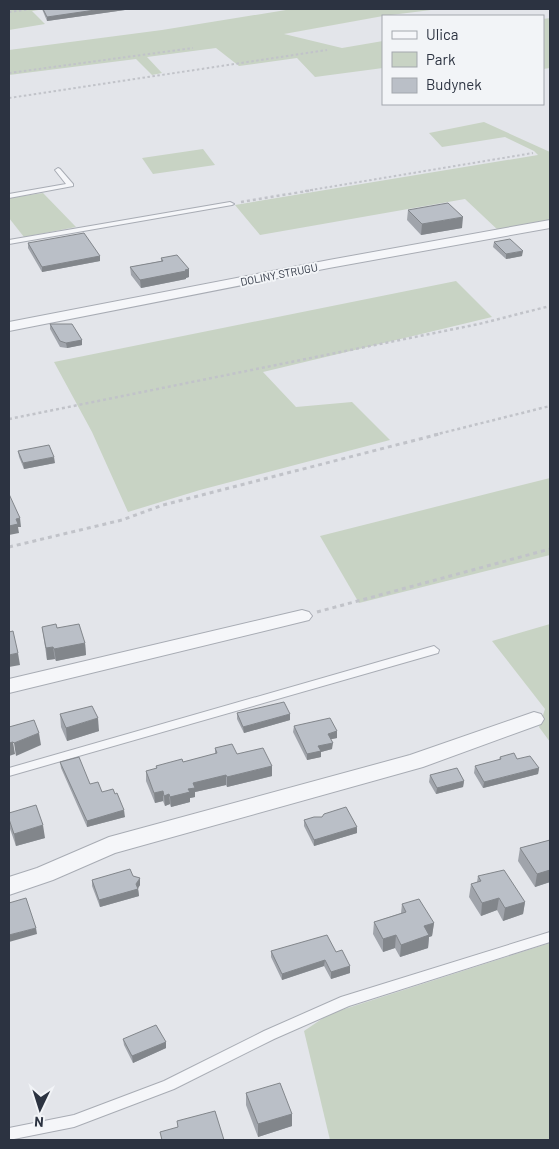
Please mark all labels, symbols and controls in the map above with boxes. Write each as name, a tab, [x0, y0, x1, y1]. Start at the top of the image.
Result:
legend	[382, 15, 544, 105]
text: Ulica	[426, 25, 458, 43]
text: Park	[426, 50, 456, 68]
text: Budynek	[426, 75, 482, 93]
street label: DOLINY STRUGU	[239, 260, 319, 288]
north arrow	[15, 1084, 65, 1134]
text: N	[34, 1114, 44, 1131]

